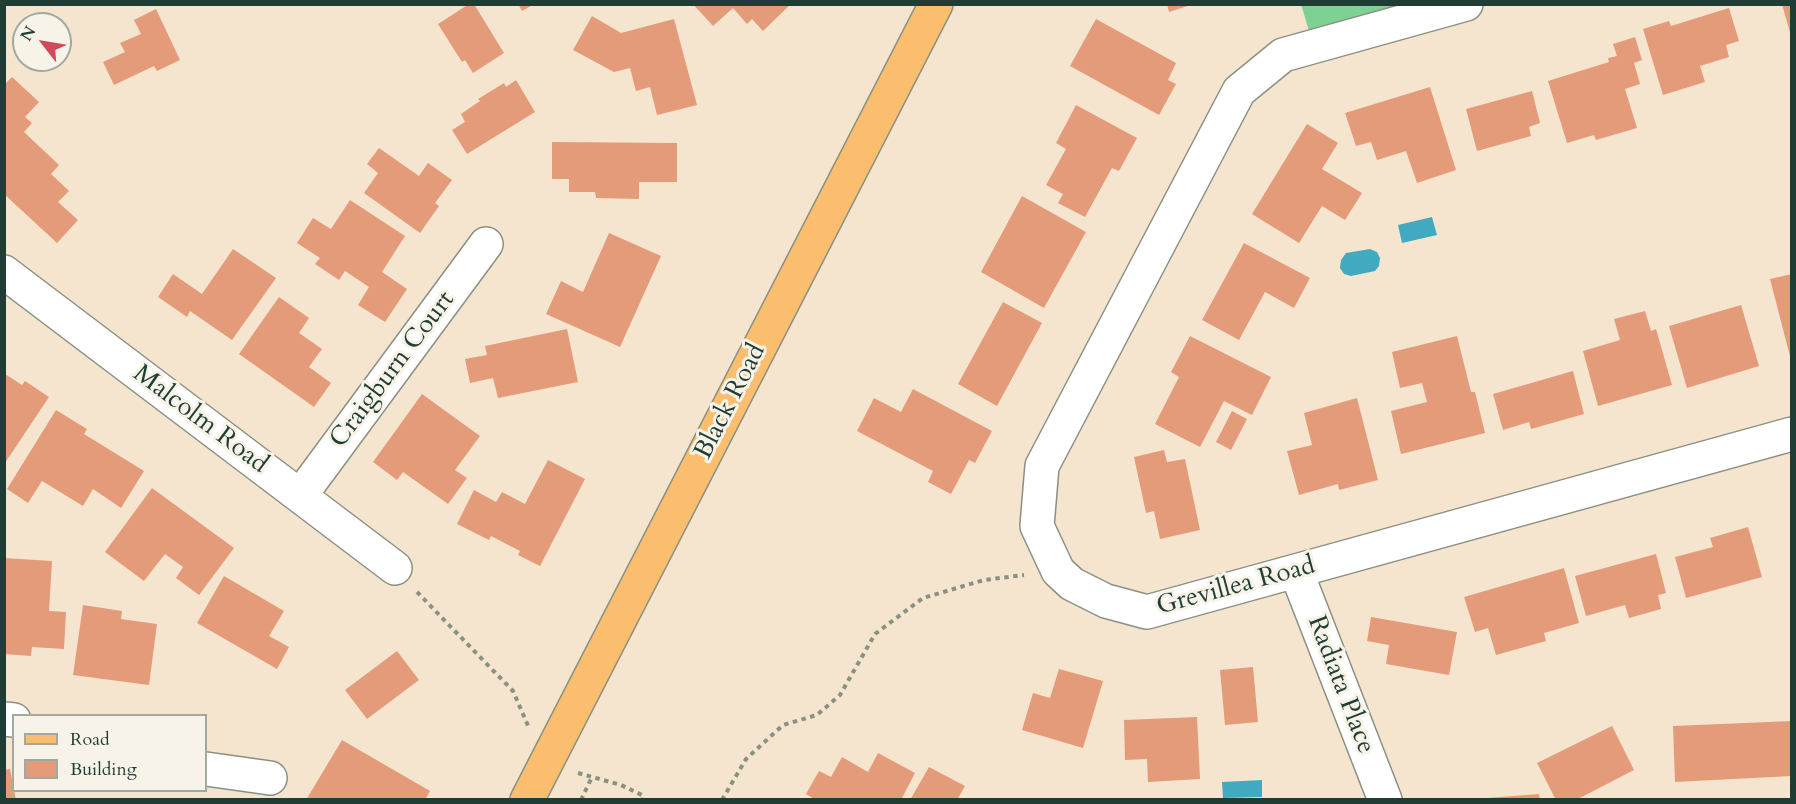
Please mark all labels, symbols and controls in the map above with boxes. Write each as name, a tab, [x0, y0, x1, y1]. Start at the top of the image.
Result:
north arrow	[12, 12, 72, 72]
text: N	[15, 22, 41, 45]
street label: Craigburn Court	[324, 286, 462, 454]
street label: Black Road	[689, 339, 773, 465]
street label: Malcolm Road	[126, 359, 274, 481]
street label: Grevillea Road	[1153, 551, 1319, 623]
street label: Radiata Place	[1299, 612, 1381, 758]
legend	[12, 714, 207, 792]
text: Road	[70, 727, 110, 752]
text: Building	[70, 757, 137, 782]

